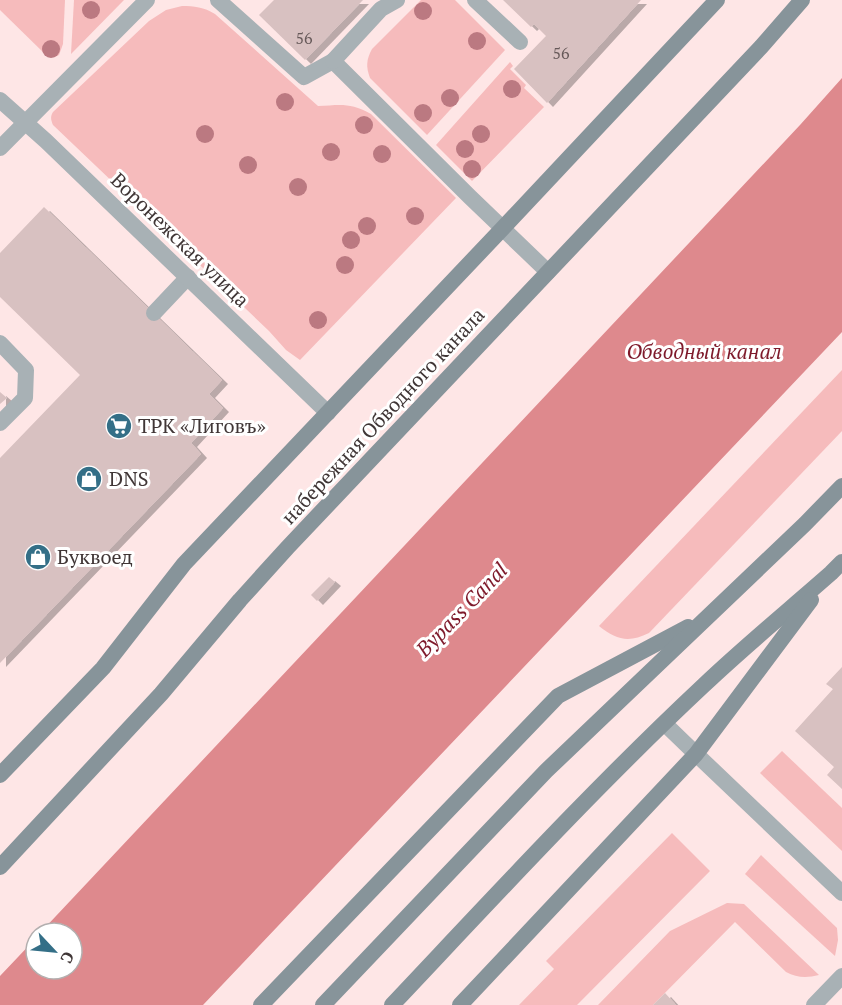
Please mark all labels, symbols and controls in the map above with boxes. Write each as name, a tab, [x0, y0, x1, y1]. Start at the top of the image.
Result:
house number: 56	[295, 27, 313, 49]
house number: 56	[552, 42, 570, 64]
street label: Воронежская улица	[105, 166, 255, 313]
street label: набережная Обводного канала	[275, 302, 490, 530]
water label: Обводный канал	[627, 337, 781, 365]
supermarket icon: ТРК «Лиговъ»	[104, 411, 134, 441]
place label: ТРК «Лиговъ»	[138, 412, 266, 439]
shop icon: DNS	[74, 464, 104, 494]
place label: DNS	[109, 465, 149, 492]
shop icon: Буквоед	[23, 542, 53, 572]
place label: Буквоед	[57, 543, 133, 570]
water label: Bypass Canal	[409, 556, 513, 663]
north arrow	[24, 921, 84, 981]
text: С	[55, 948, 80, 967]

